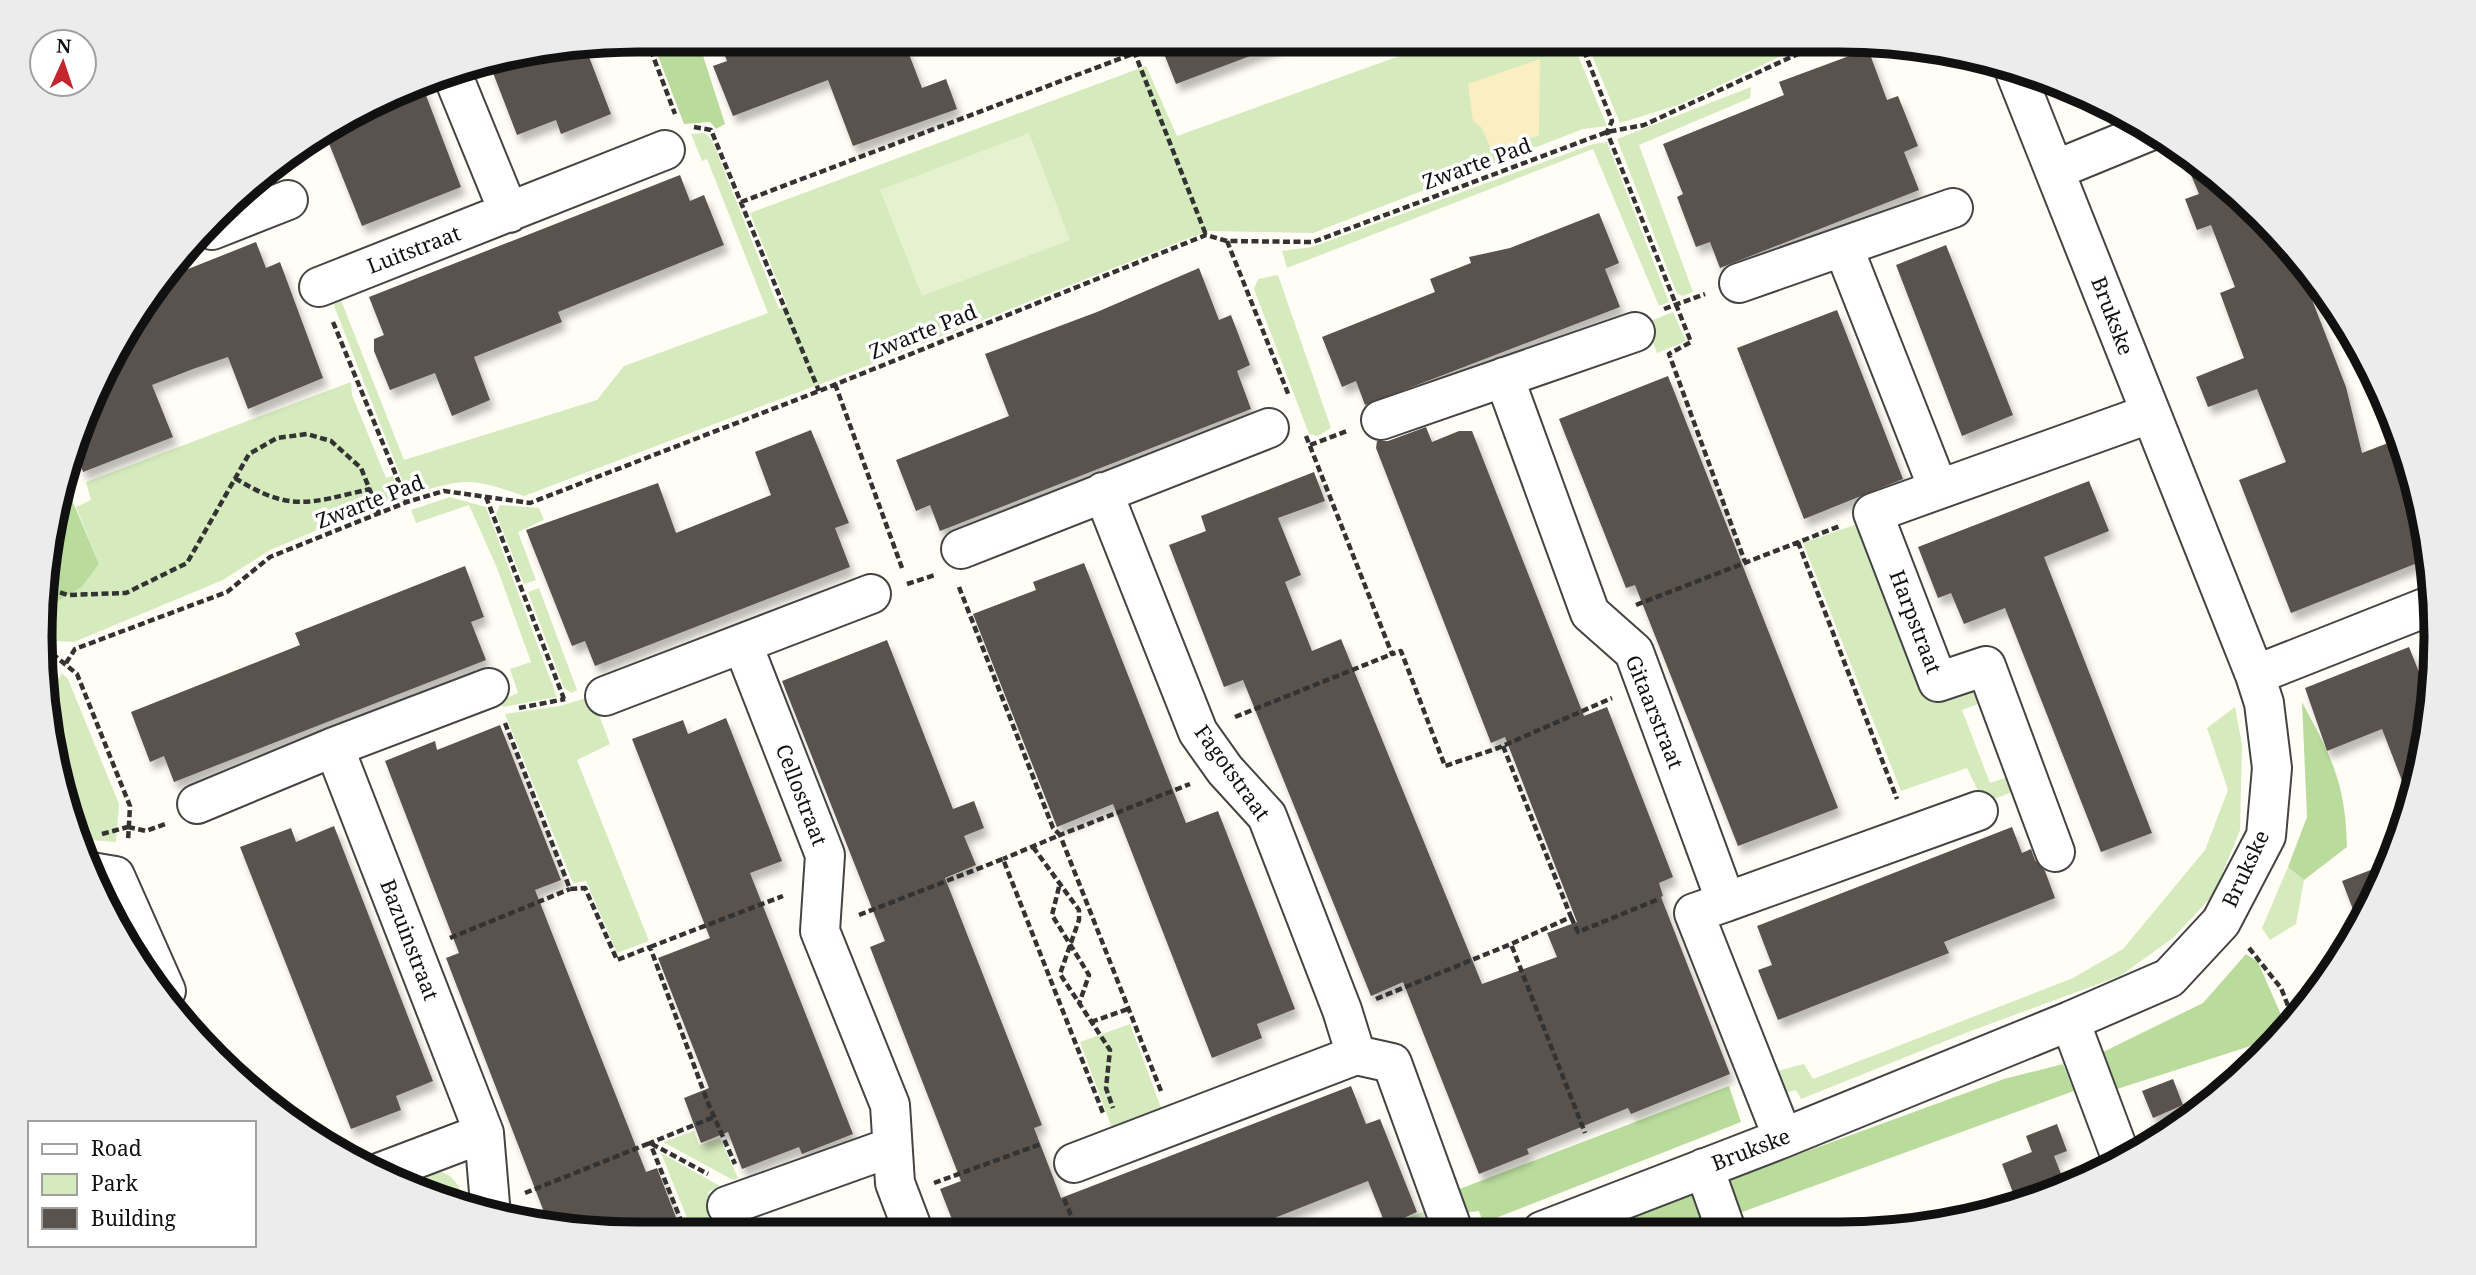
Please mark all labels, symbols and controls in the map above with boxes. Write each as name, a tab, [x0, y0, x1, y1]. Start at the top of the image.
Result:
north arrow	[28, 28, 98, 98]
text: N	[56, 33, 72, 59]
street label: Zwarte Pad	[1418, 130, 1535, 196]
street label: Luitstraat	[363, 218, 464, 280]
street label: Brukske	[2085, 272, 2141, 359]
street label: Zwarte Pad	[865, 297, 981, 365]
street label: Zwarte Pad	[312, 468, 428, 535]
street label: Harpstraat	[1883, 566, 1948, 677]
street label: Gitaarstraat	[1619, 651, 1690, 773]
street label: Fagotstraat	[1189, 719, 1277, 826]
street label: Cellostraat	[770, 740, 834, 849]
street label: Brukske	[2215, 826, 2275, 912]
street label: Bazuinstraat	[374, 875, 446, 1004]
legend	[28, 1121, 256, 1247]
street label: Brukske	[1707, 1121, 1794, 1177]
text: Road	[91, 1134, 142, 1162]
text: Park	[91, 1169, 138, 1197]
text: Building	[91, 1204, 176, 1232]

